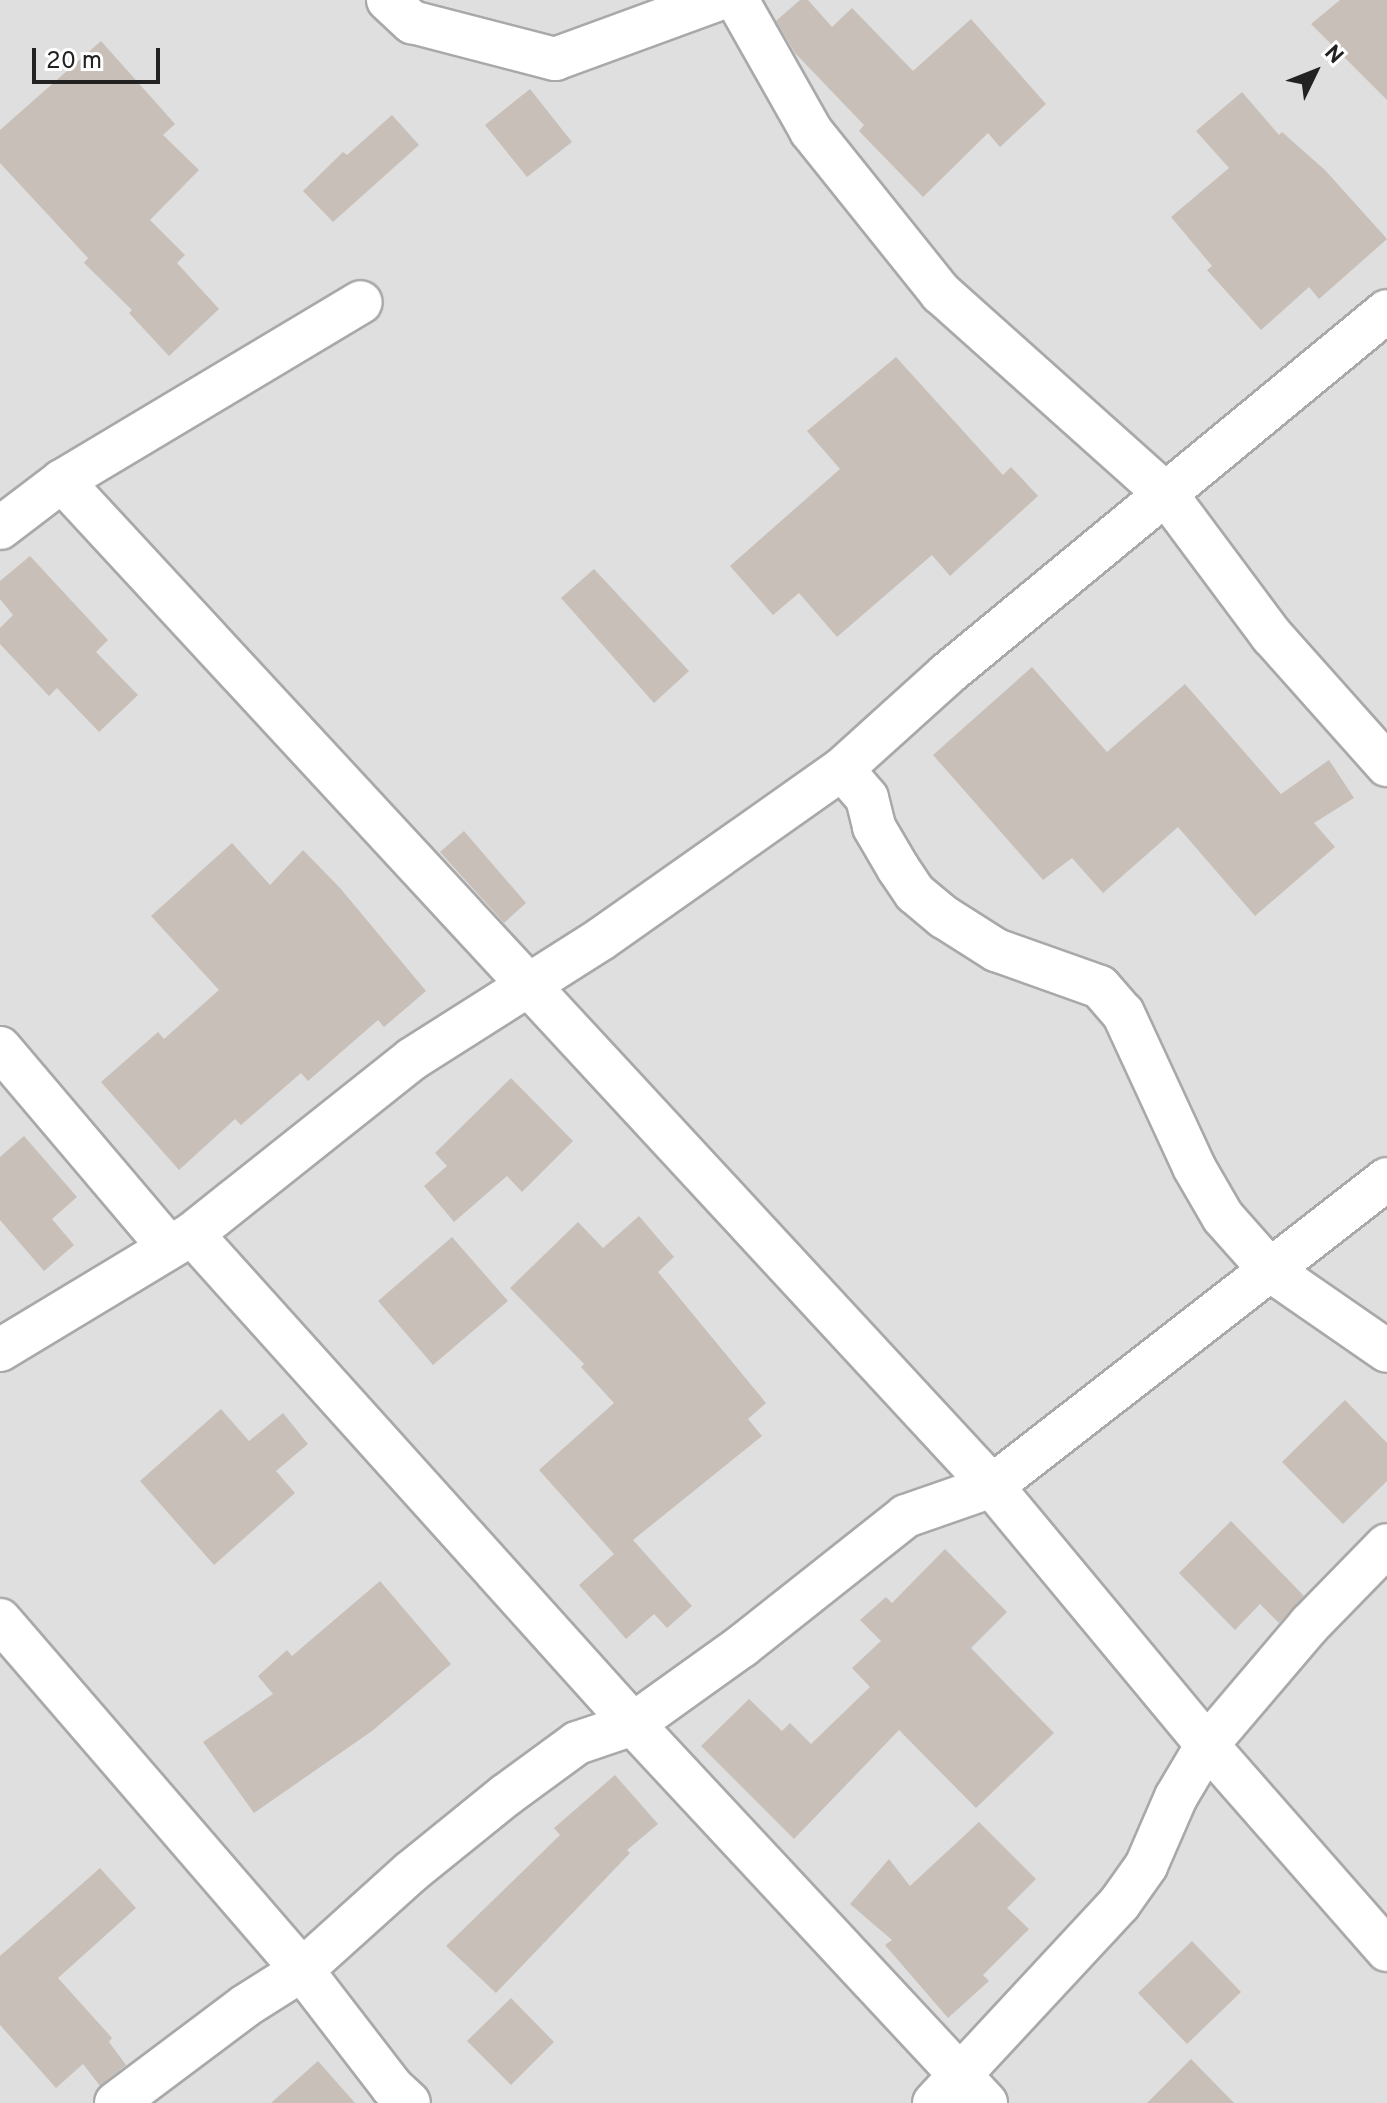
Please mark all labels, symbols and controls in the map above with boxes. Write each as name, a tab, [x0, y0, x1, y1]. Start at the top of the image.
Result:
scale bar	[36, 32, 164, 82]
north arrow	[1275, 32, 1355, 112]
text: N	[1318, 40, 1348, 70]
text: 20 m	[46, 47, 102, 77]

